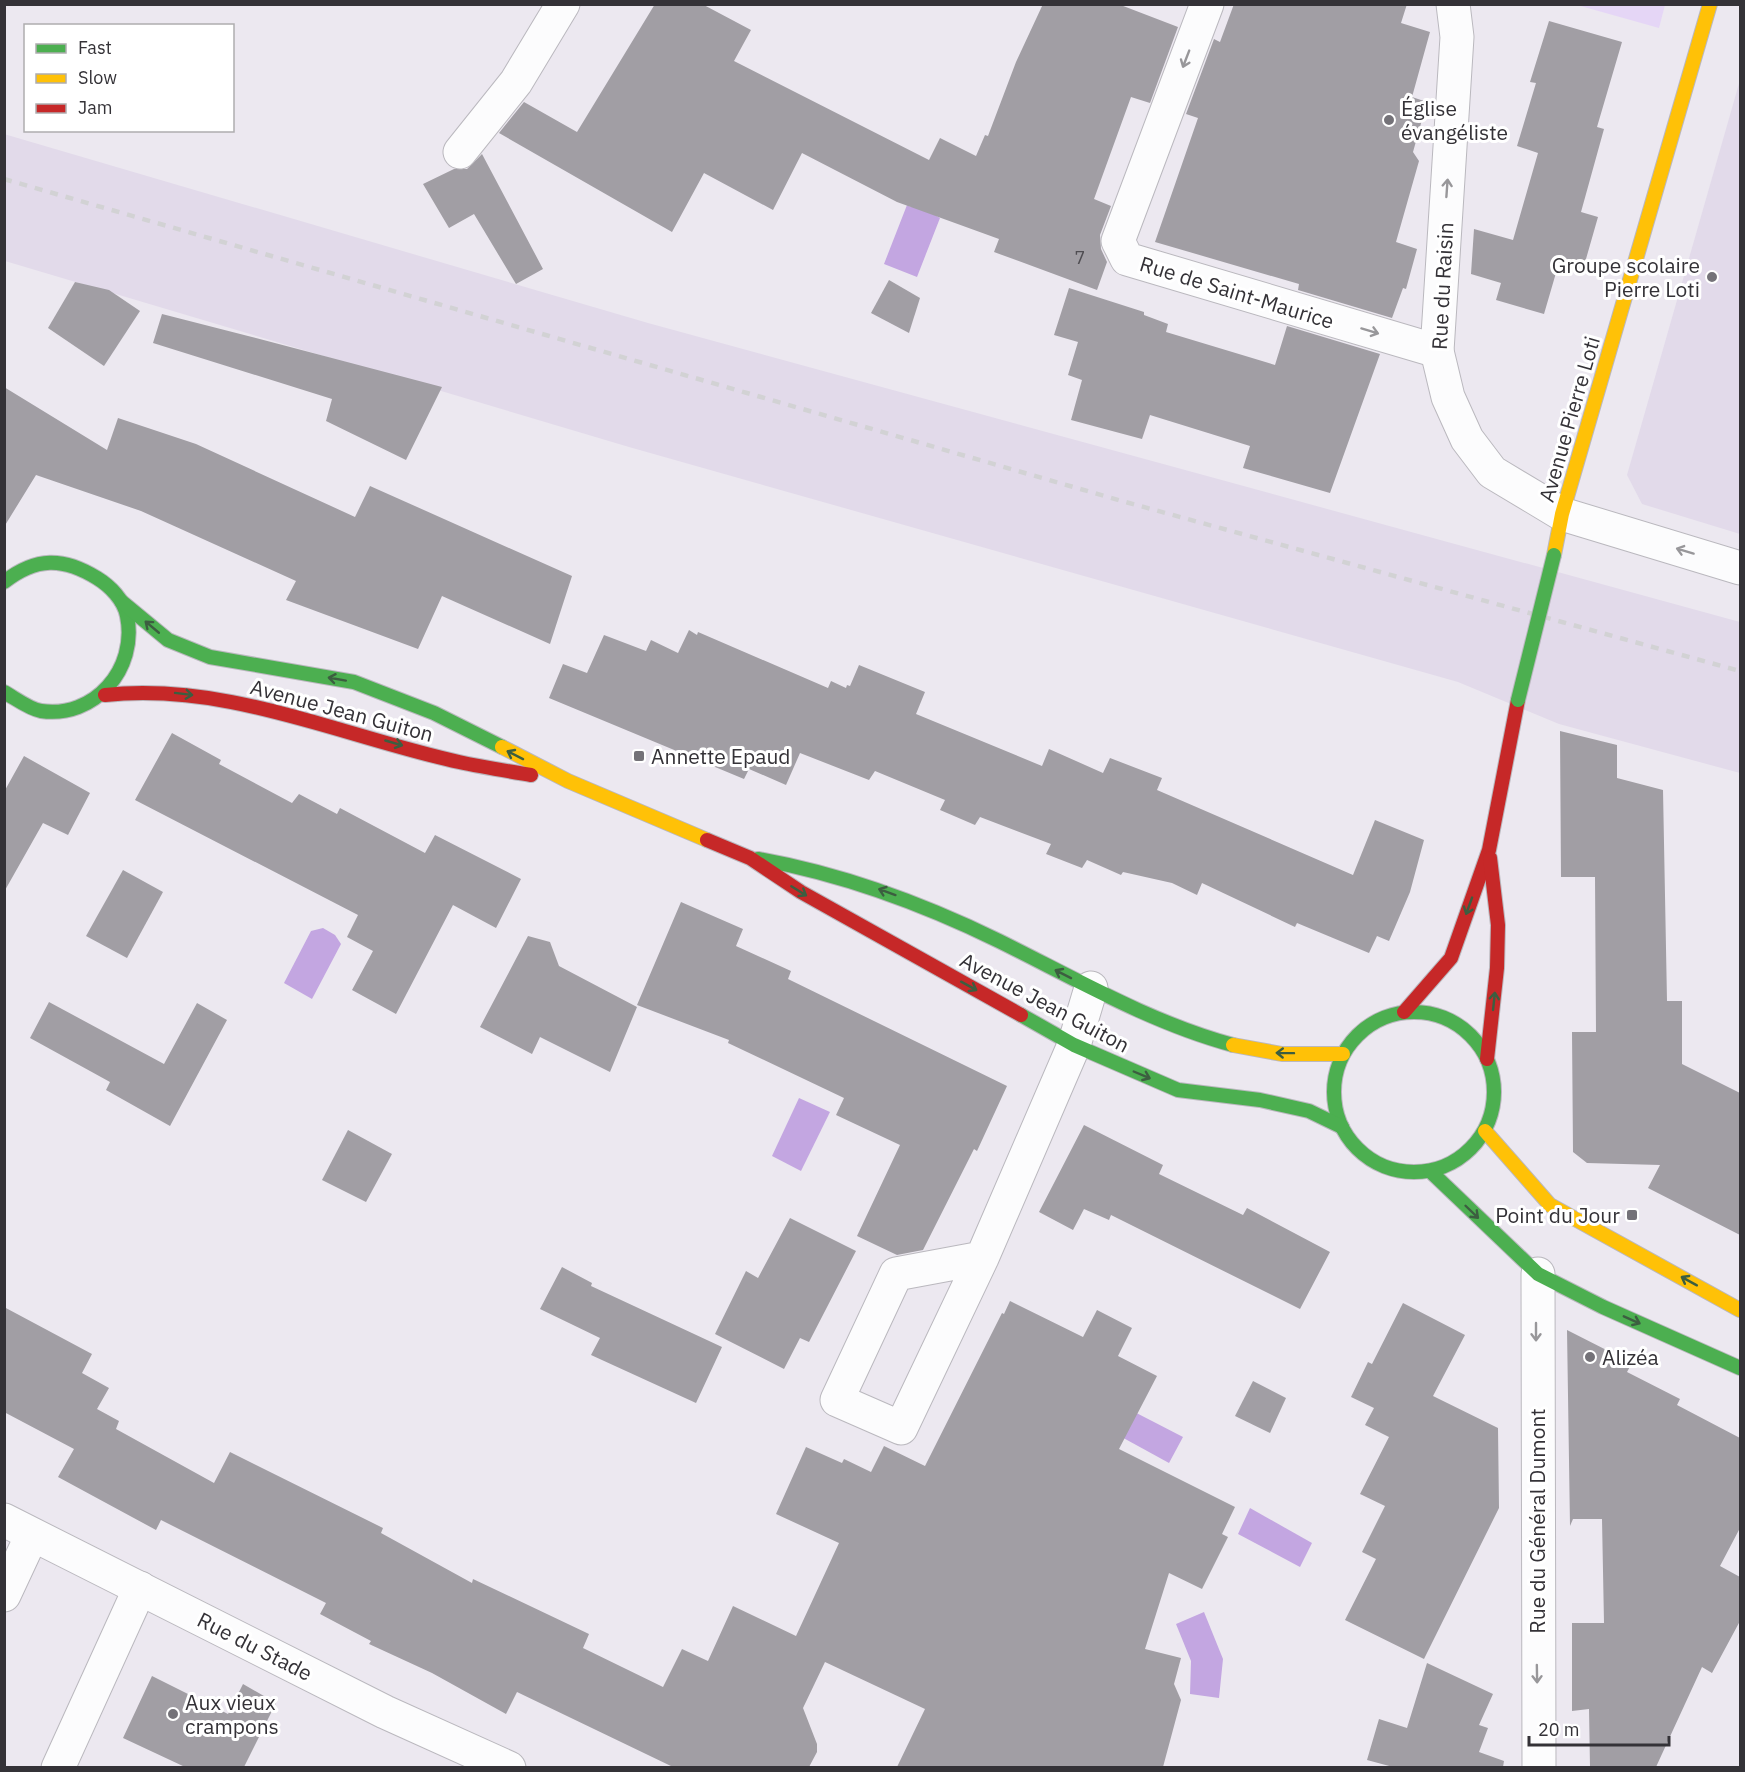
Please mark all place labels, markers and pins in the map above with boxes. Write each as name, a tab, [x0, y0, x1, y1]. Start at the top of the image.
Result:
place label: Église évangéliste	[1401, 94, 1508, 146]
marker: Église évangéliste	[1382, 113, 1396, 127]
place label: Groupe scolaire Pierre Loti	[1552, 251, 1700, 303]
marker: Groupe scolaire Pierre Loti	[1705, 270, 1719, 284]
place label: Annette Epaud	[651, 742, 791, 770]
marker: Annette Epaud	[632, 749, 646, 763]
place label: Point du Jour	[1495, 1201, 1620, 1229]
marker: Point du Jour	[1625, 1208, 1639, 1222]
place label: Alizéa	[1602, 1343, 1659, 1371]
marker: Alizéa	[1583, 1350, 1597, 1364]
place label: Aux vieux crampons	[185, 1688, 279, 1740]
marker: Aux vieux crampons	[166, 1707, 180, 1721]

